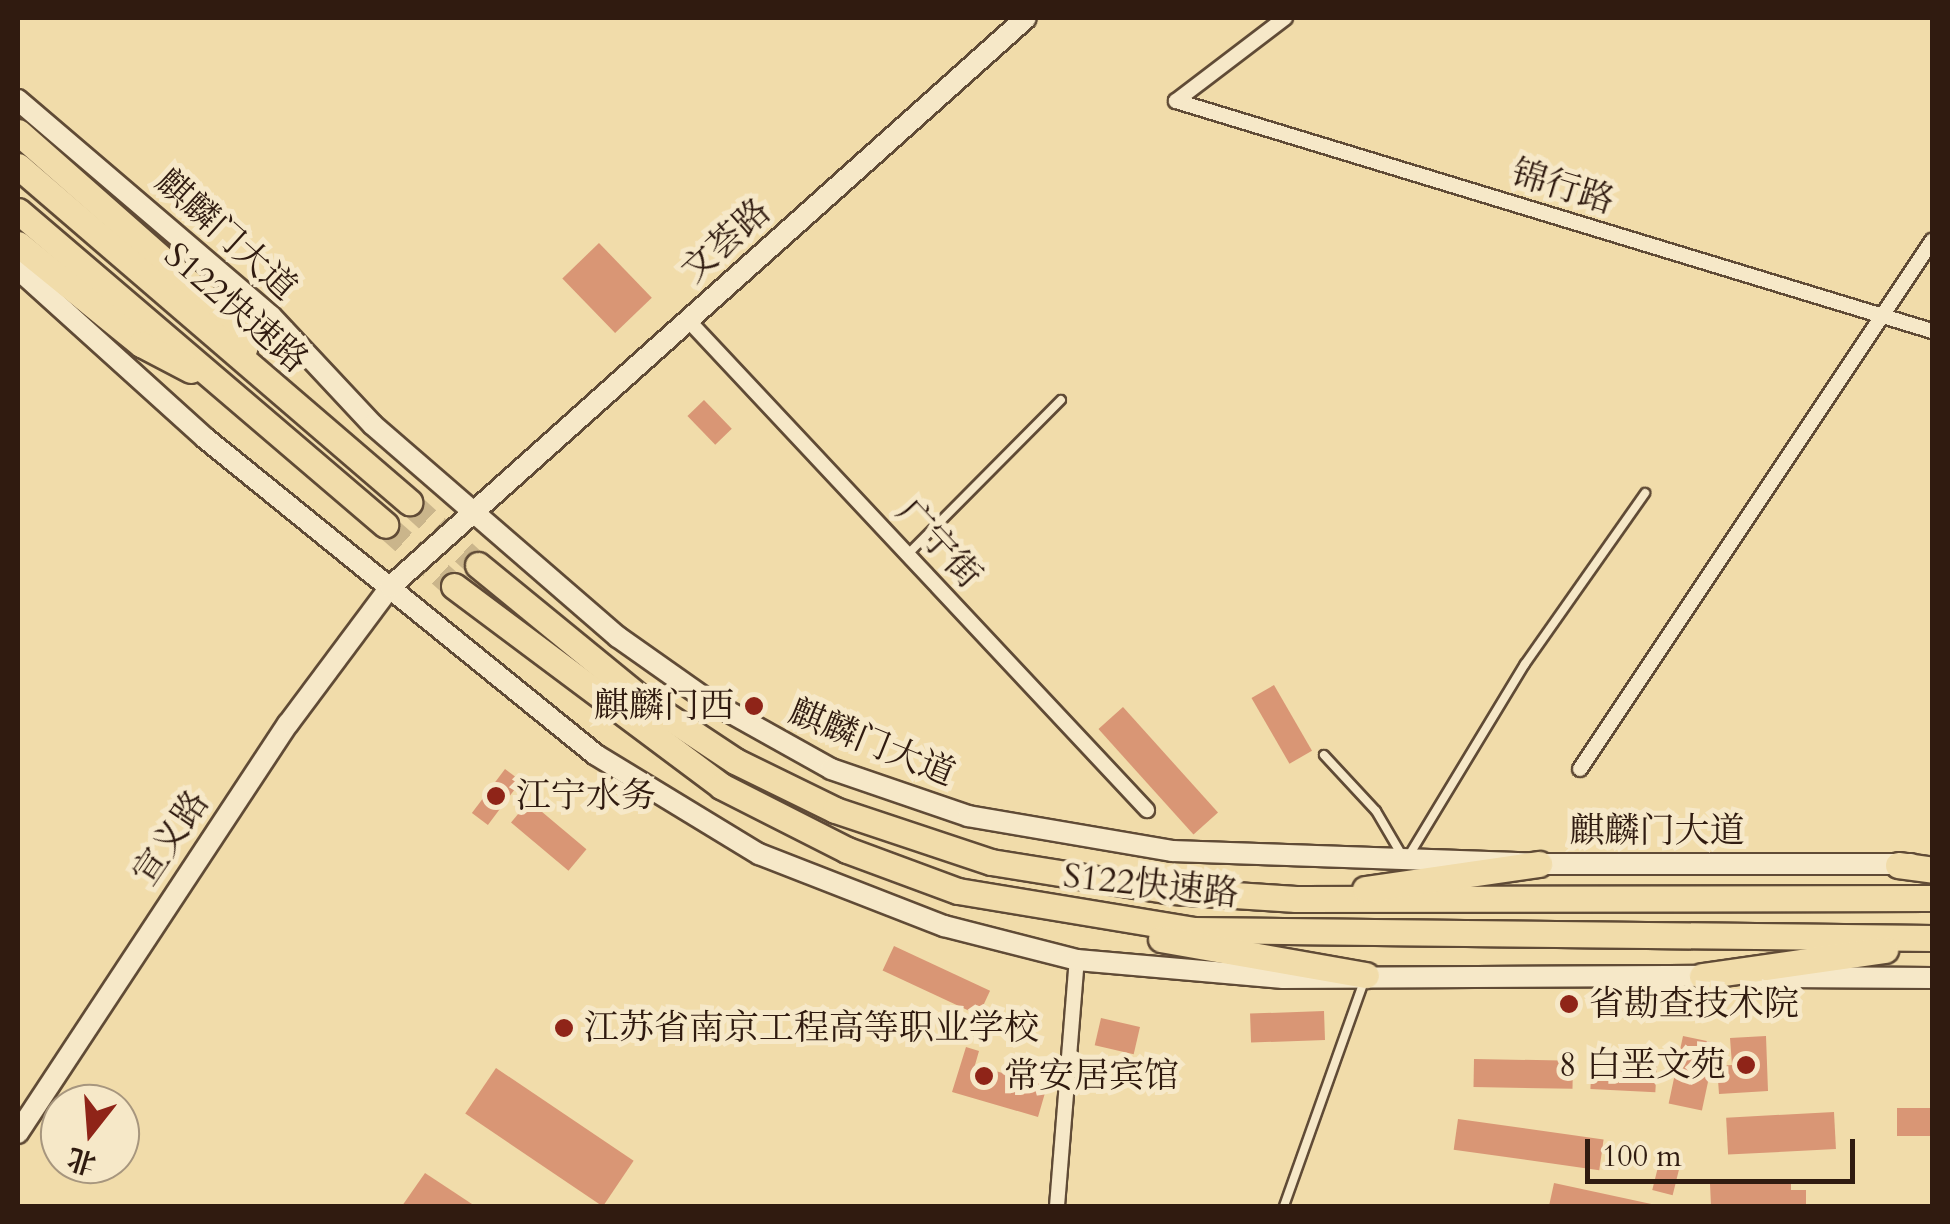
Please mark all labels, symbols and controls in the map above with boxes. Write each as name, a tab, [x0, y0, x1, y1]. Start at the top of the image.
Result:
street label: 锦行路	[1507, 152, 1619, 222]
street label: 麒麟门大道	[147, 161, 305, 309]
street label: 文荟路	[673, 190, 779, 292]
street label: S122快速路	[156, 234, 316, 382]
street label: 广宁街	[888, 491, 990, 597]
place label: 麒麟门西	[594, 685, 734, 727]
street label: 麒麟门大道	[783, 691, 961, 795]
marker: 麒麟门西	[743, 695, 765, 717]
place label: 江宁水务	[516, 775, 656, 817]
street label: 宣义路	[124, 783, 218, 893]
marker: 江宁水务	[485, 785, 507, 807]
street label: 麒麟门大道	[1570, 810, 1744, 852]
street label: S122快速路	[1061, 855, 1241, 915]
place label: 省勘查技术院	[1589, 983, 1799, 1025]
marker: 省勘查技术院	[1558, 993, 1580, 1015]
place label: 江苏省南京工程高等职业学校	[584, 1007, 1039, 1049]
marker: 江苏省南京工程高等职业学校	[553, 1017, 575, 1039]
place label: 8 白垩文苑	[1559, 1044, 1726, 1086]
marker: 8 白垩文苑	[1735, 1054, 1757, 1076]
place label: 常安居宾馆	[1004, 1055, 1179, 1097]
marker: 常安居宾馆	[973, 1065, 995, 1087]
north arrow	[40, 1084, 140, 1184]
scale bar	[1590, 1119, 1860, 1181]
text: 100 m	[1602, 1136, 1682, 1177]
text: 北	[63, 1139, 101, 1183]

